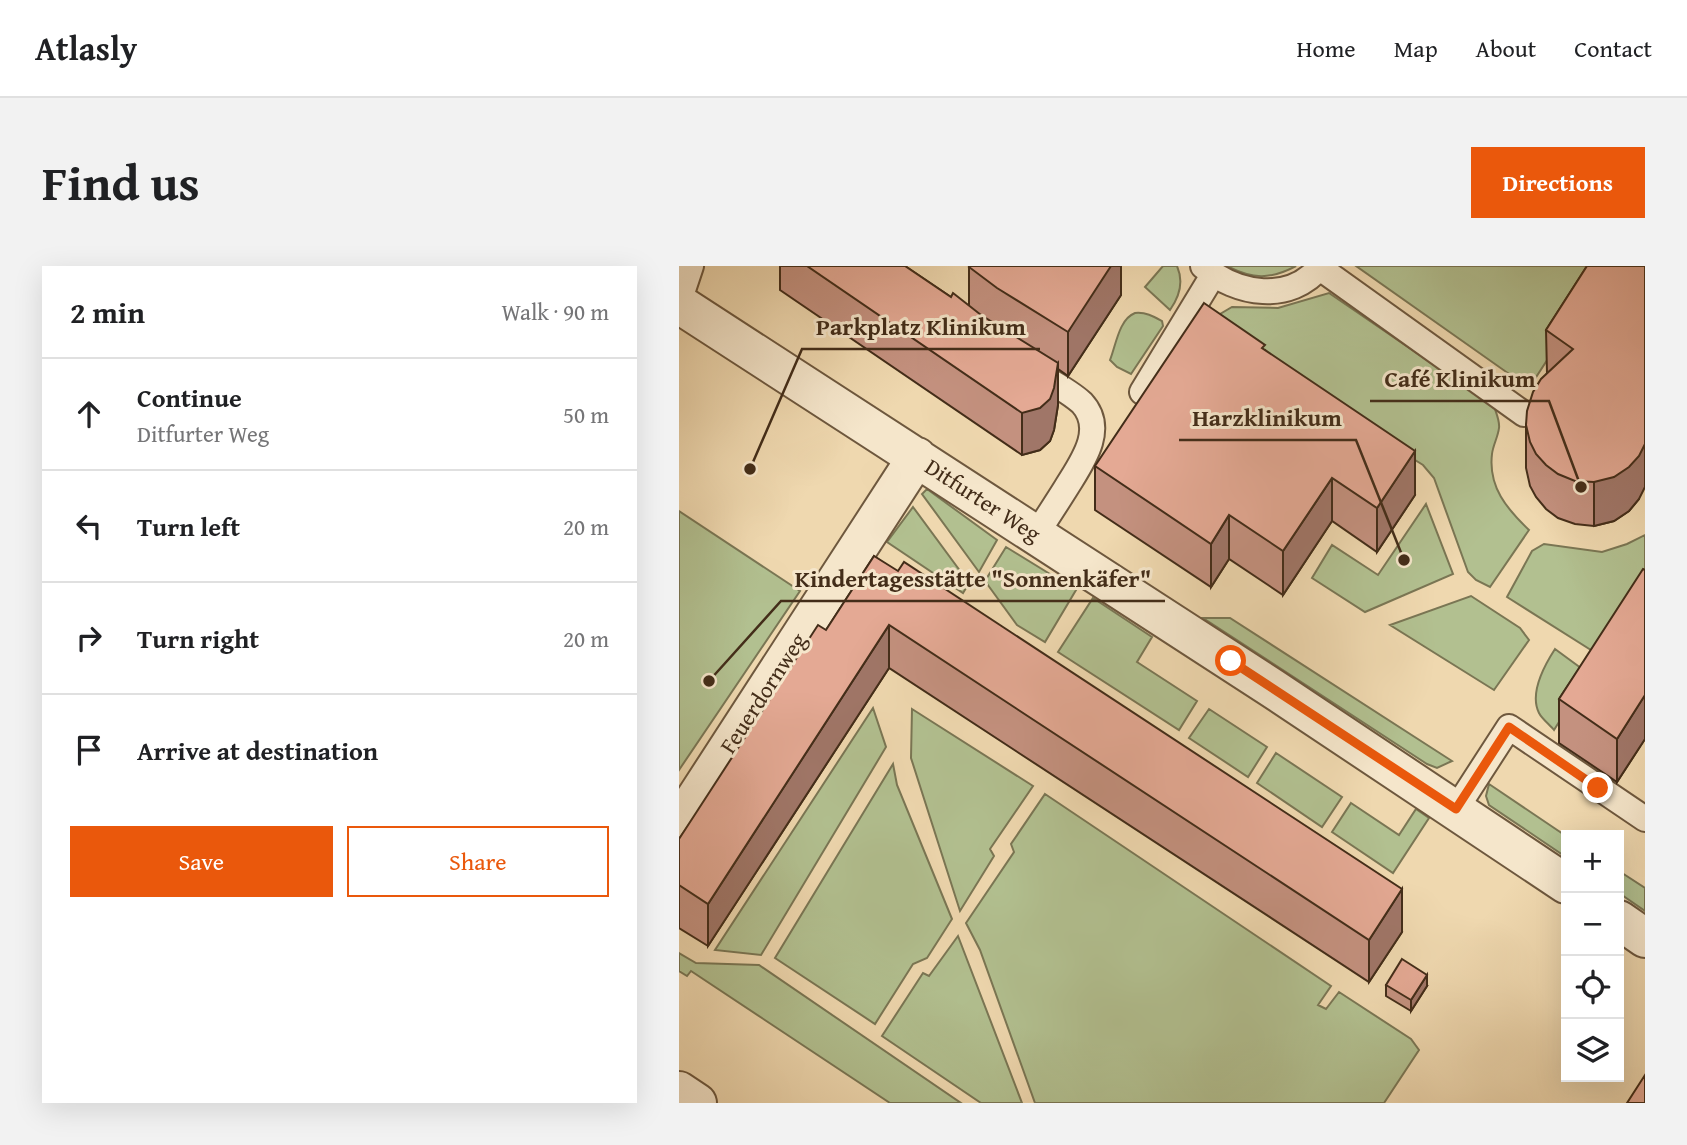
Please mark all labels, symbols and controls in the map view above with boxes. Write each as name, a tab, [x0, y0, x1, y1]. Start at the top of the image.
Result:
text: Atlasly	[35, 24, 137, 72]
text: Home	[1297, 31, 1356, 66]
text: Map	[1394, 31, 1438, 66]
text: About	[1476, 31, 1536, 66]
text: Contact	[1574, 31, 1652, 66]
text: Find us	[42, 146, 200, 218]
button: Directions	[1471, 147, 1645, 218]
text: 2 min	[70, 290, 145, 334]
text: Walk · 90 m	[501, 295, 609, 328]
callout: Parkplatz Klinikum	[802, 304, 1040, 349]
text: Parkplatz Klinikum	[816, 309, 1026, 344]
callout: Café Klinikum	[1370, 356, 1549, 401]
text: Café Klinikum	[1385, 361, 1536, 396]
text: Continue	[137, 378, 242, 417]
icon: ahead	[70, 395, 108, 433]
callout: Harzklinikum	[1179, 395, 1356, 440]
text: 50 m	[563, 398, 609, 431]
text: Harzklinikum	[1192, 400, 1342, 435]
text: Ditfurter Weg	[137, 417, 269, 450]
street label: Ditfurter Weg	[919, 450, 1048, 550]
icon: left	[70, 507, 108, 545]
text: Turn left	[137, 507, 240, 546]
text: 20 m	[563, 510, 609, 543]
callout: Kindertagesstätte "Sonnenkäfer"	[781, 556, 1165, 601]
text: Kindertagesstätte "Sonnenkäfer"	[795, 561, 1151, 596]
icon: right	[70, 619, 108, 657]
text: Turn right	[137, 619, 259, 658]
text: 20 m	[563, 622, 609, 655]
street label: Feuerdornweg	[711, 625, 814, 760]
route start	[1215, 645, 1246, 676]
icon: arrive	[70, 731, 108, 769]
text: Arrive at destination	[137, 731, 378, 770]
route end	[1582, 772, 1613, 803]
button: Save	[70, 826, 333, 897]
button: Share	[347, 826, 609, 897]
map controls	[1561, 830, 1624, 1082]
button: +	[1561, 830, 1624, 893]
button: −	[1561, 893, 1624, 956]
button: locate	[1561, 956, 1624, 1019]
button: layers	[1561, 1019, 1624, 1082]

